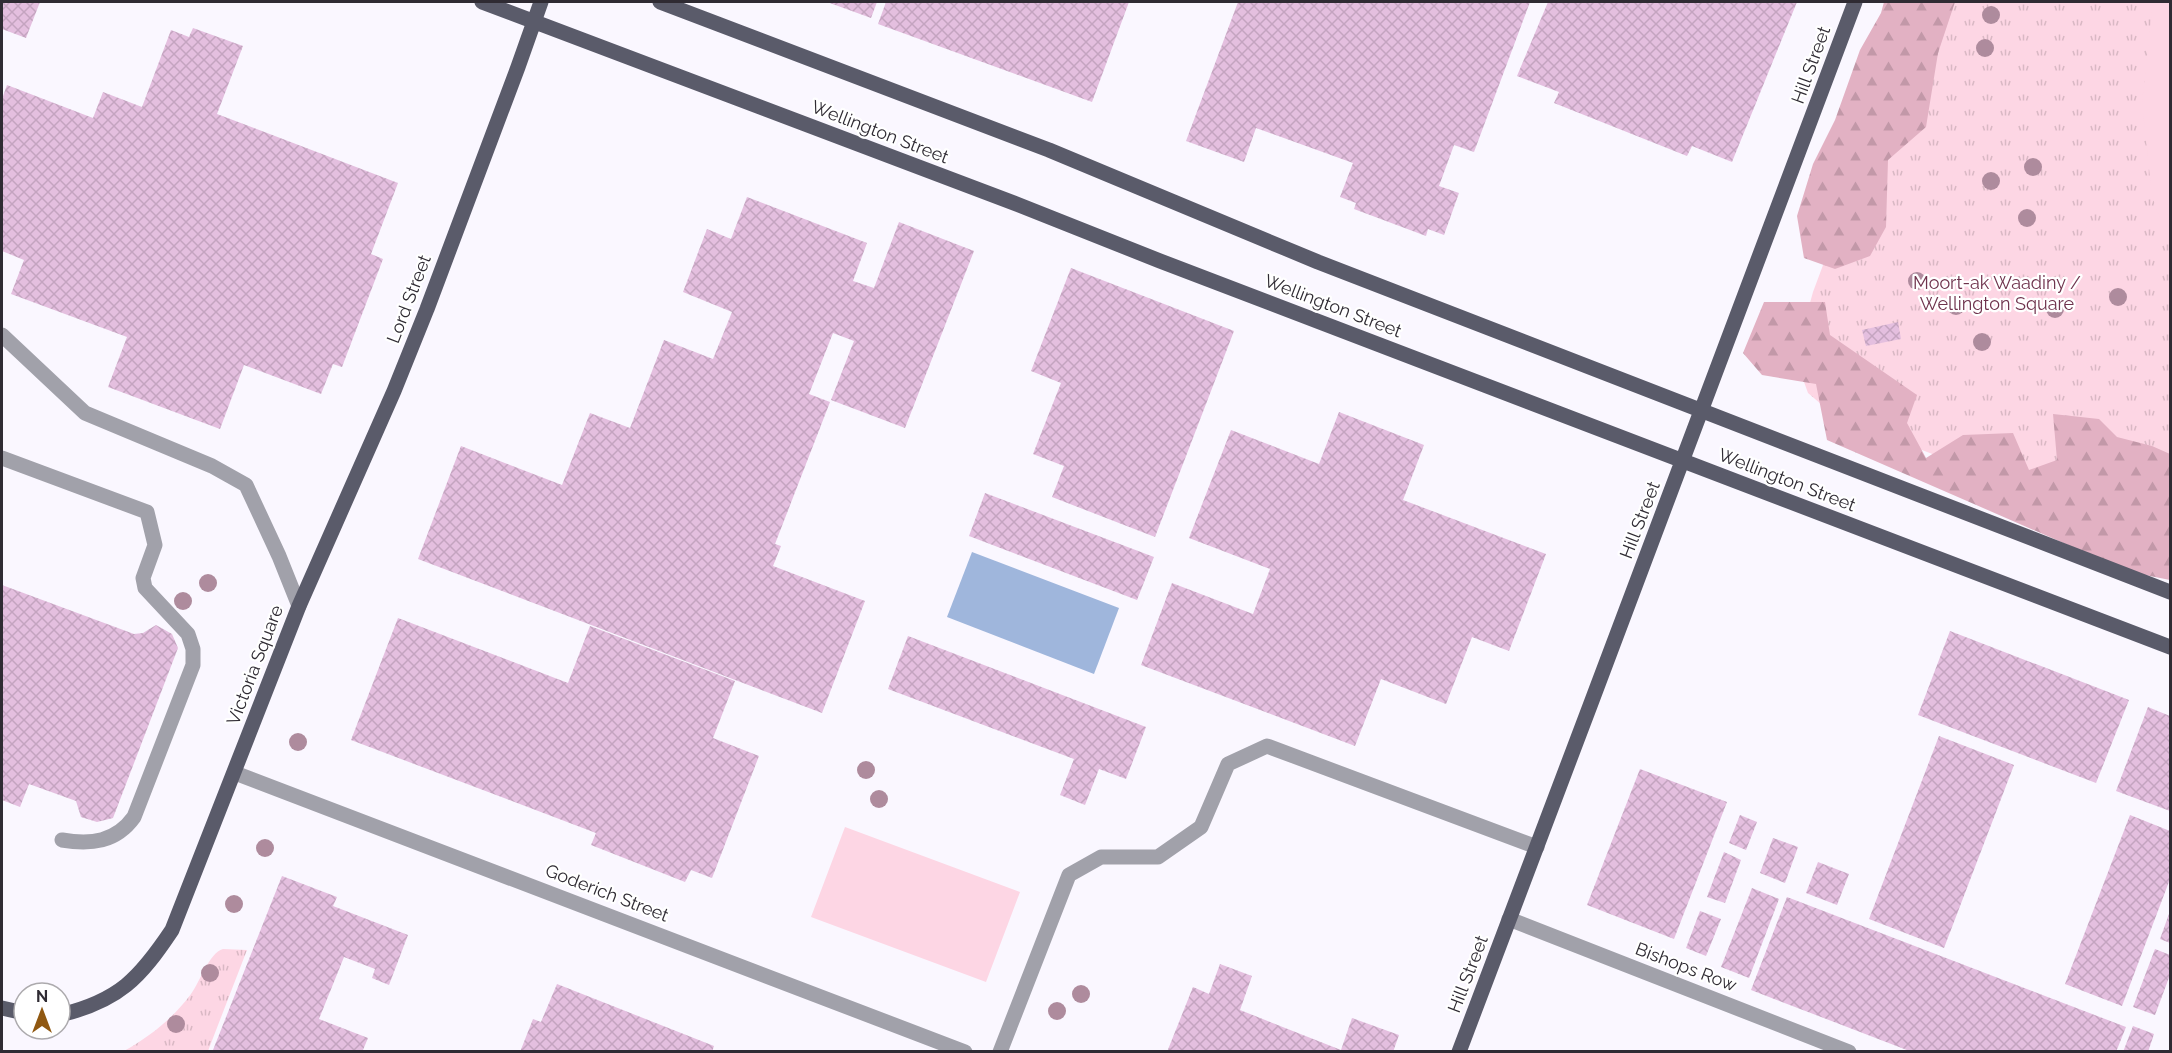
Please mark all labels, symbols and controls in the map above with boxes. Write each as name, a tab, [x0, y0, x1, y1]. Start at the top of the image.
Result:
street label: Hill Street	[1787, 23, 1834, 106]
street label: Wellington Street	[809, 96, 952, 167]
street label: Lord Street	[382, 252, 435, 346]
street label: Wellington Street	[1262, 270, 1405, 341]
park label: Moort-ak Waadiny / Wellington Square	[1913, 272, 2081, 314]
street label: Wellington Street	[1716, 444, 1859, 515]
street label: Hill Street	[1615, 478, 1664, 561]
street label: Victoria Square	[222, 602, 287, 728]
street label: Goderich Street	[543, 859, 672, 926]
street label: Hill Street	[1443, 932, 1492, 1015]
street label: Bishops Row	[1633, 938, 1740, 996]
north arrow	[12, 981, 72, 1041]
text: N	[36, 987, 48, 1006]

